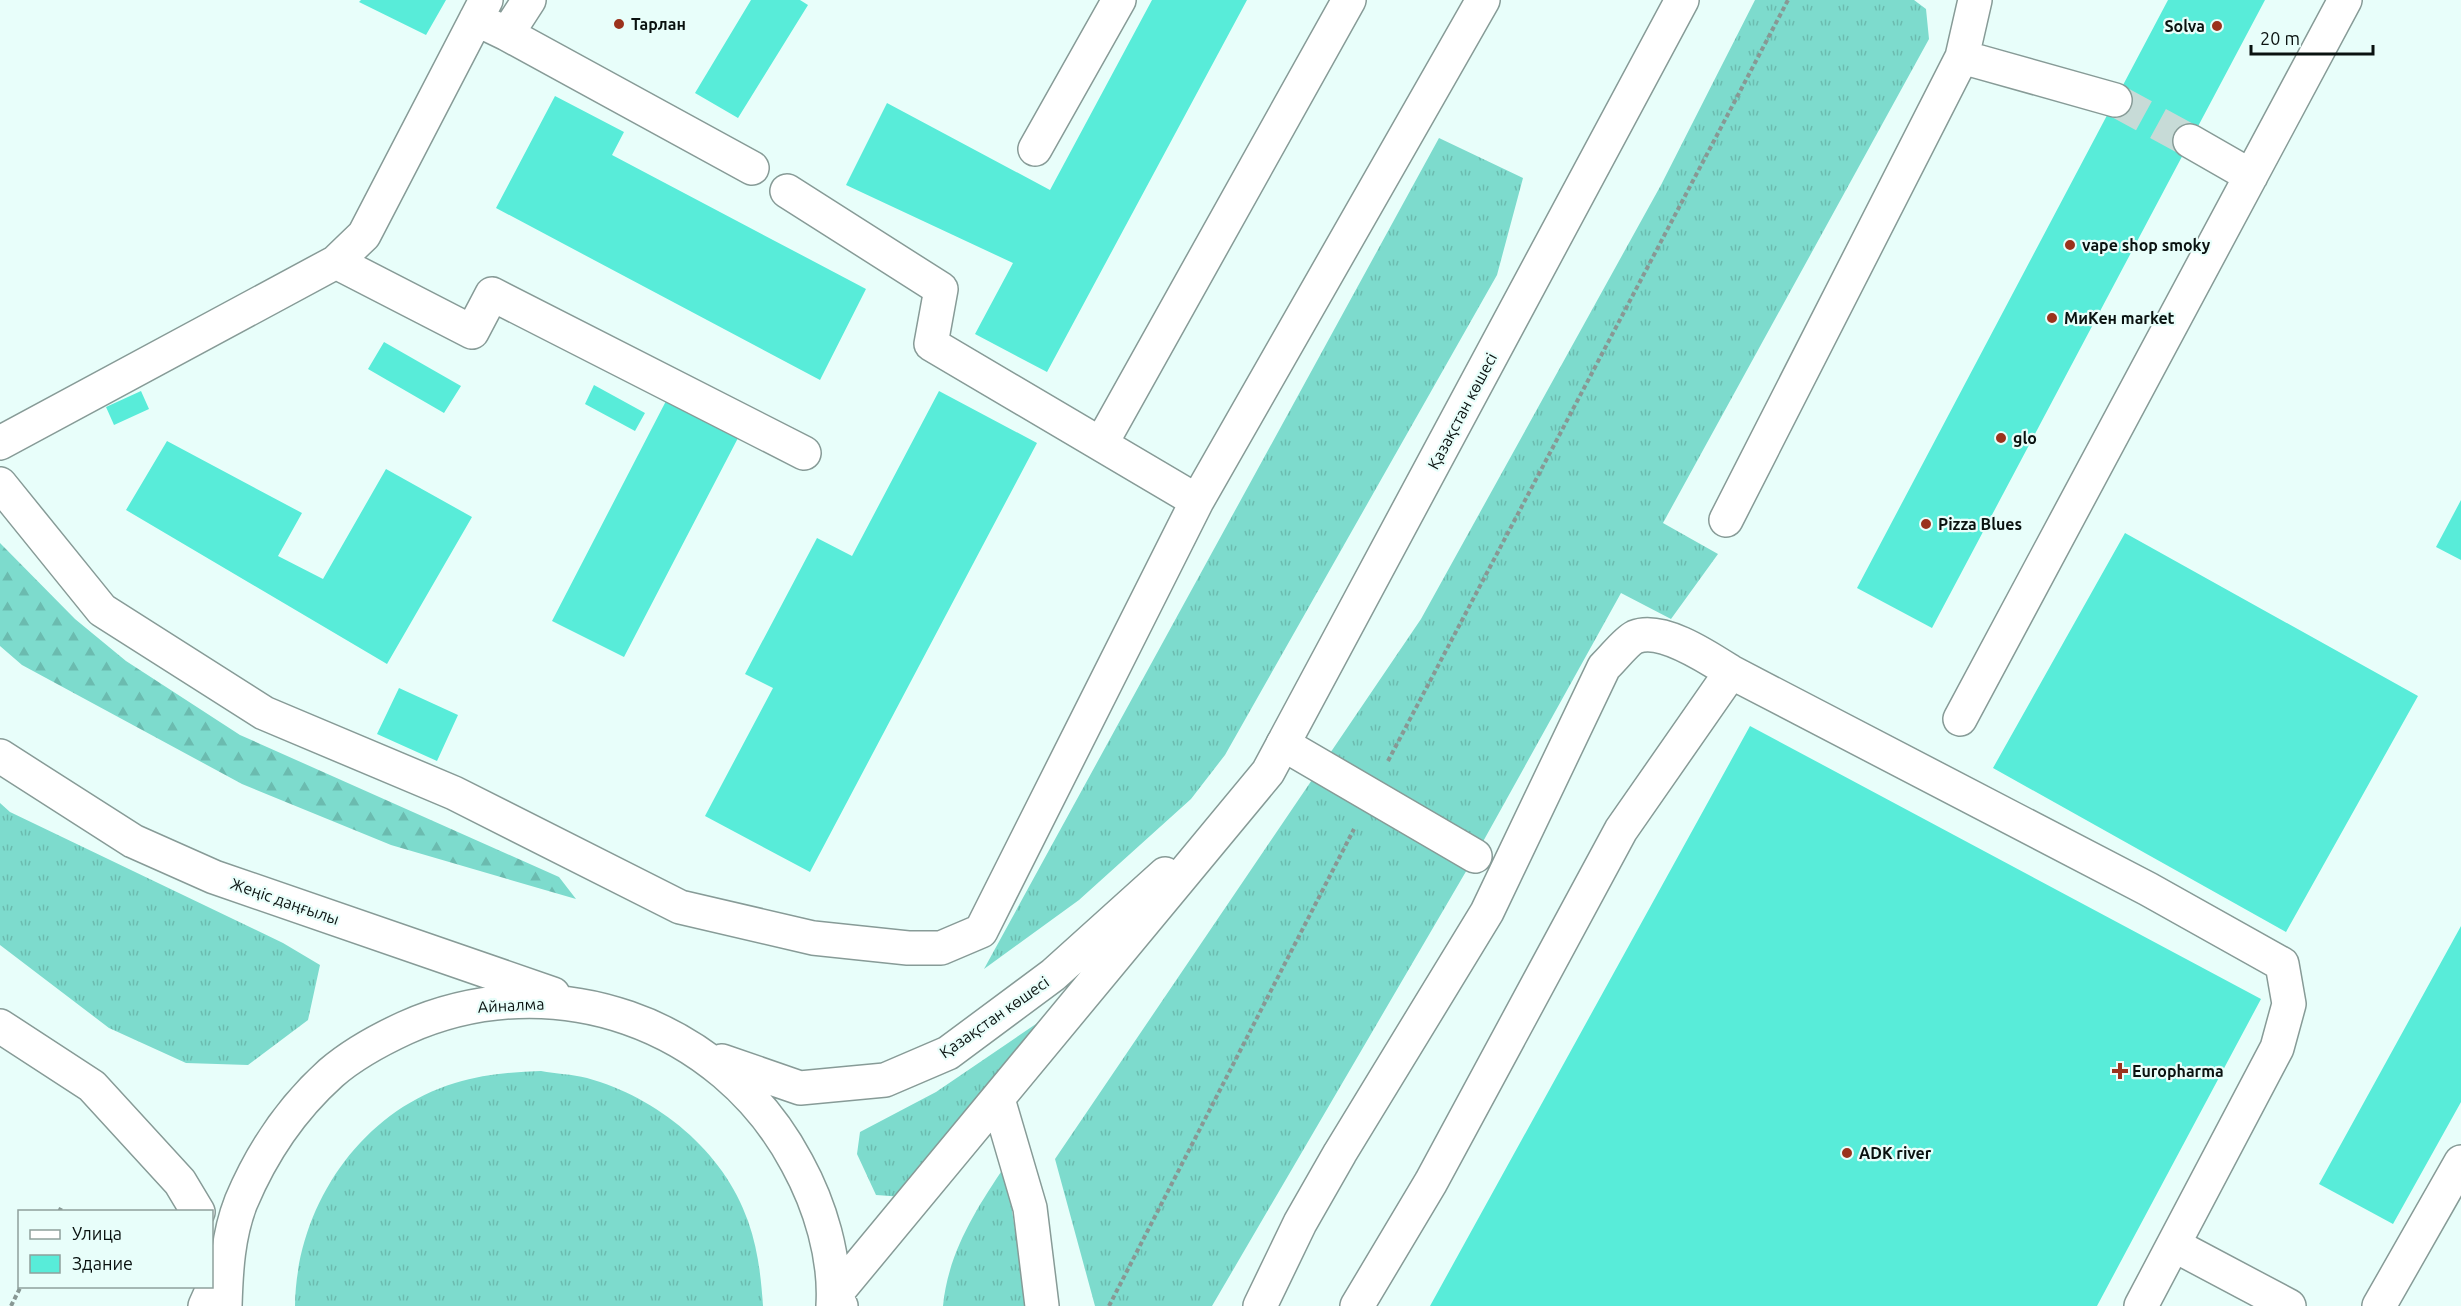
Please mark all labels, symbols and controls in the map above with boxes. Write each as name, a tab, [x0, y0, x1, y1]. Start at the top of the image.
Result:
place label: Тарлан	[631, 15, 686, 33]
marker: Тарлан	[612, 17, 626, 31]
place label: Solva	[2164, 17, 2205, 35]
scale bar	[2251, 18, 2372, 56]
marker: Solva	[2210, 19, 2224, 33]
text: 20 m	[2260, 28, 2300, 48]
place label: vape shop smoky	[2082, 236, 2211, 254]
marker: vape shop smoky	[2063, 238, 2077, 252]
place label: МиКен market	[2064, 309, 2175, 327]
marker: МиКен market	[2045, 311, 2059, 325]
street label: Қазақстан көшесі	[1424, 350, 1500, 472]
place label: glo	[2013, 429, 2037, 447]
marker: glo	[1994, 431, 2008, 445]
place label: Pizza Blues	[1938, 515, 2022, 533]
marker: Pizza Blues	[1919, 517, 1933, 531]
street label: Жеңіс даңғылы	[228, 874, 342, 928]
street label: Қазақстан көшесі	[936, 973, 1052, 1061]
street label: Айналма	[477, 994, 545, 1016]
place label: Europharma	[2132, 1062, 2224, 1080]
marker: Europharma	[2113, 1064, 2127, 1078]
place label: ADK river	[1859, 1144, 1932, 1162]
marker: ADK river	[1840, 1146, 1854, 1160]
legend	[18, 1210, 213, 1288]
text: Улица	[72, 1223, 122, 1243]
text: Здание	[72, 1253, 133, 1273]

